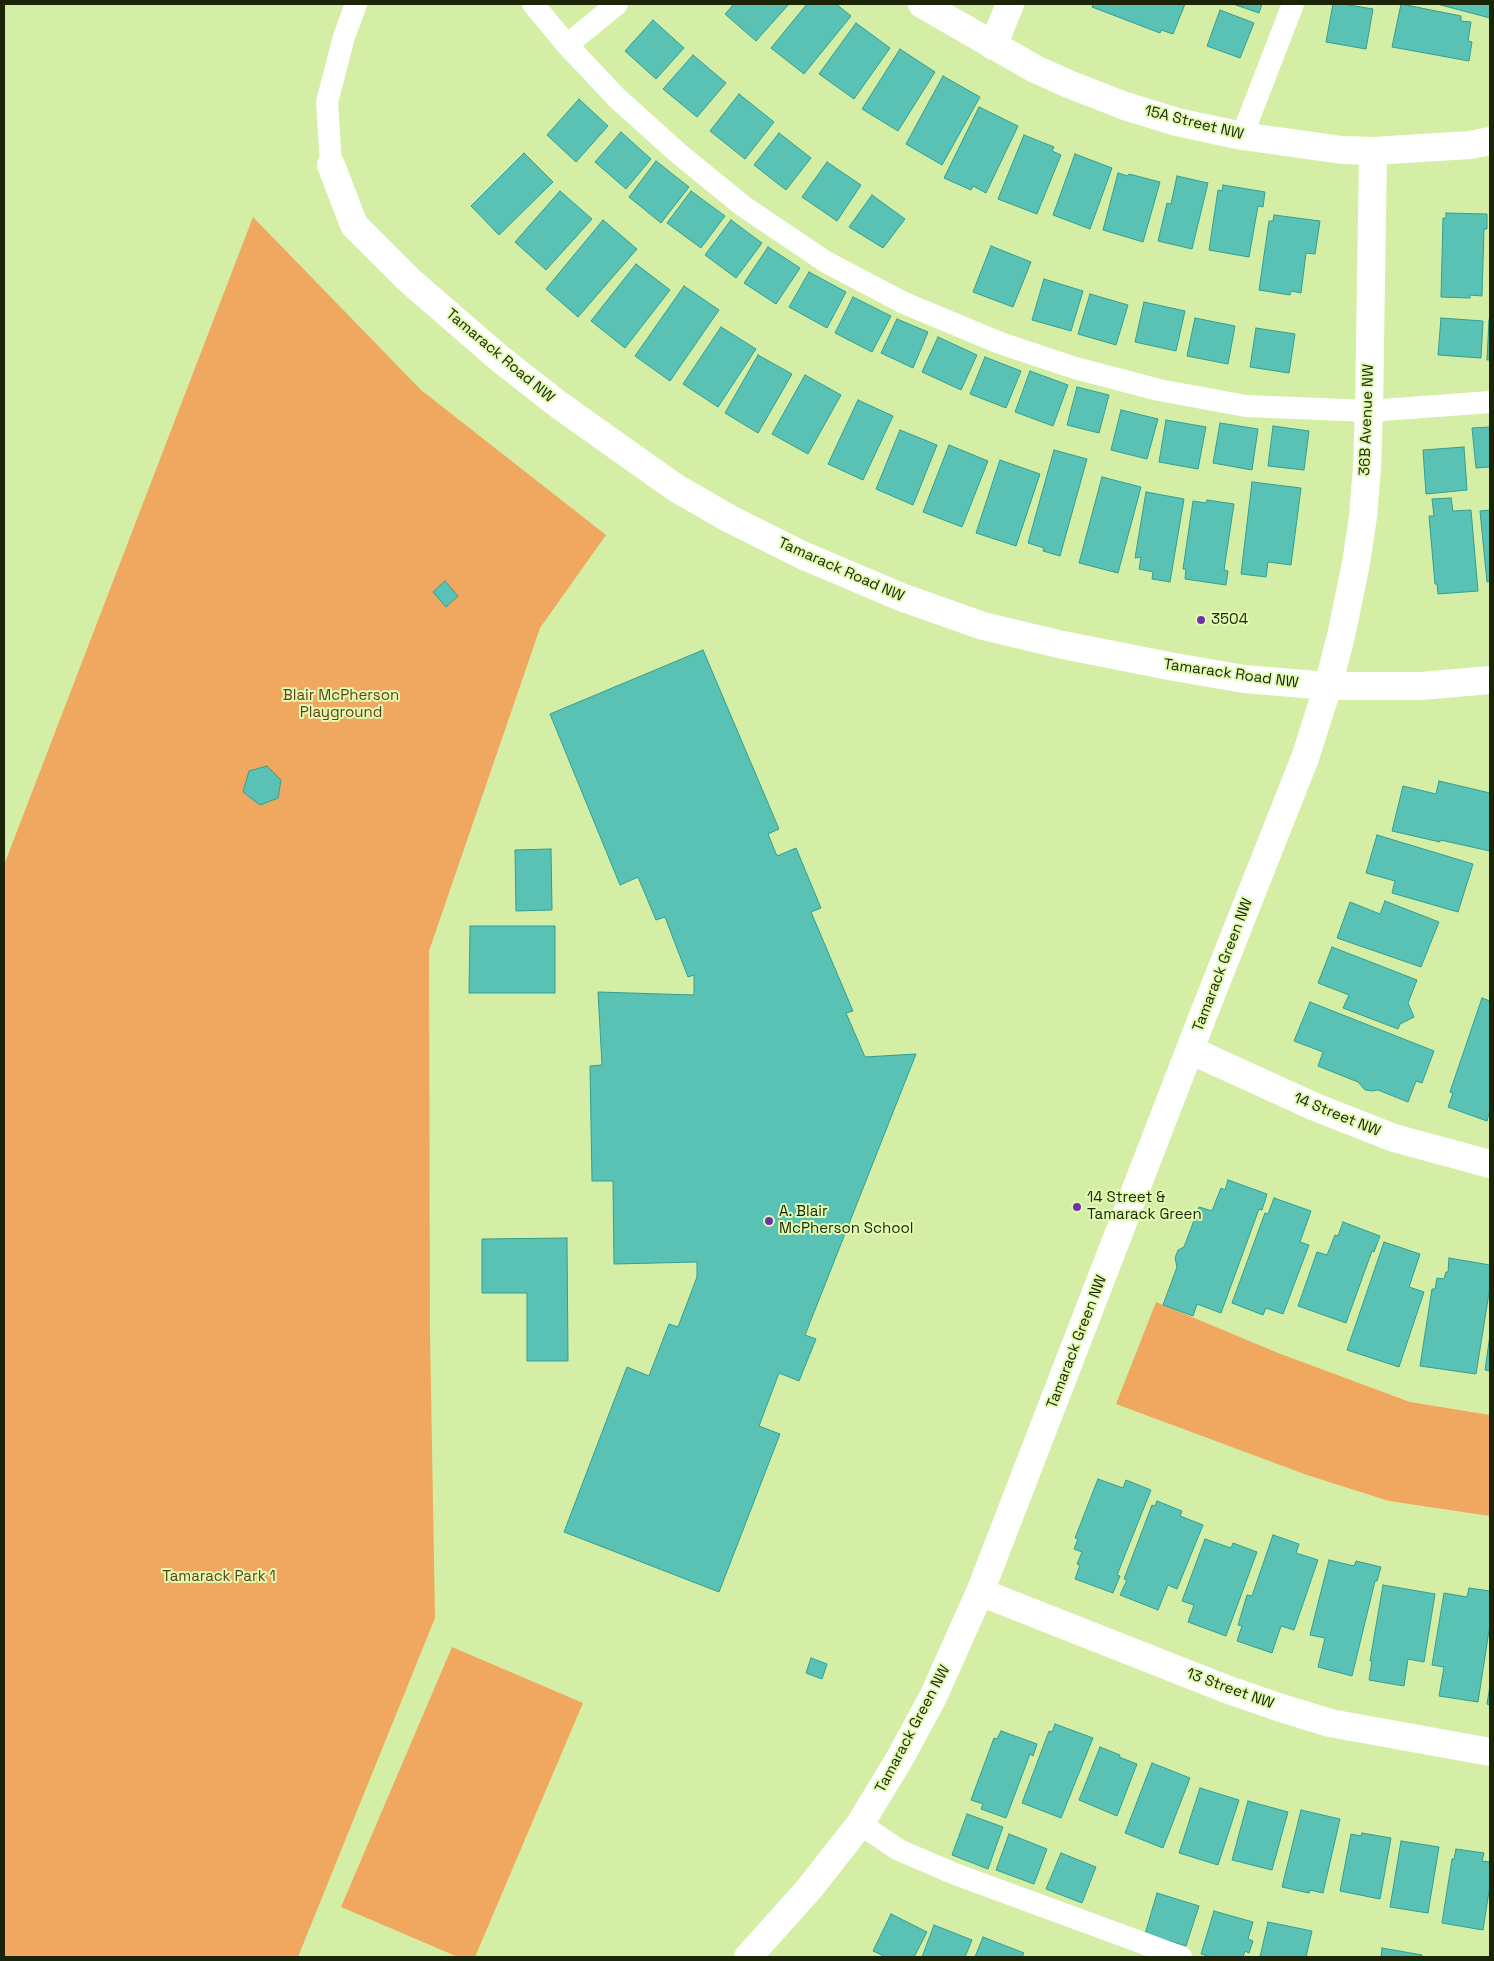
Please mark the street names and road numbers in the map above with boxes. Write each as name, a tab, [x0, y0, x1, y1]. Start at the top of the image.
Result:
street label: 15A Street NW	[1143, 102, 1245, 144]
street label: Tamarack Road NW	[442, 305, 558, 407]
street label: 36B Avenue NW	[1356, 364, 1378, 476]
street label: Tamarack Road NW	[775, 534, 907, 606]
street label: Tamarack Road NW	[1162, 656, 1300, 692]
street label: Tamarack Green NW	[1189, 896, 1257, 1034]
street label: 14 Street NW	[1291, 1089, 1383, 1141]
street label: Tamarack Green NW	[1043, 1273, 1111, 1411]
street label: Tamarack Green NW	[872, 1662, 954, 1796]
street label: 13 Street NW	[1184, 1665, 1276, 1713]

